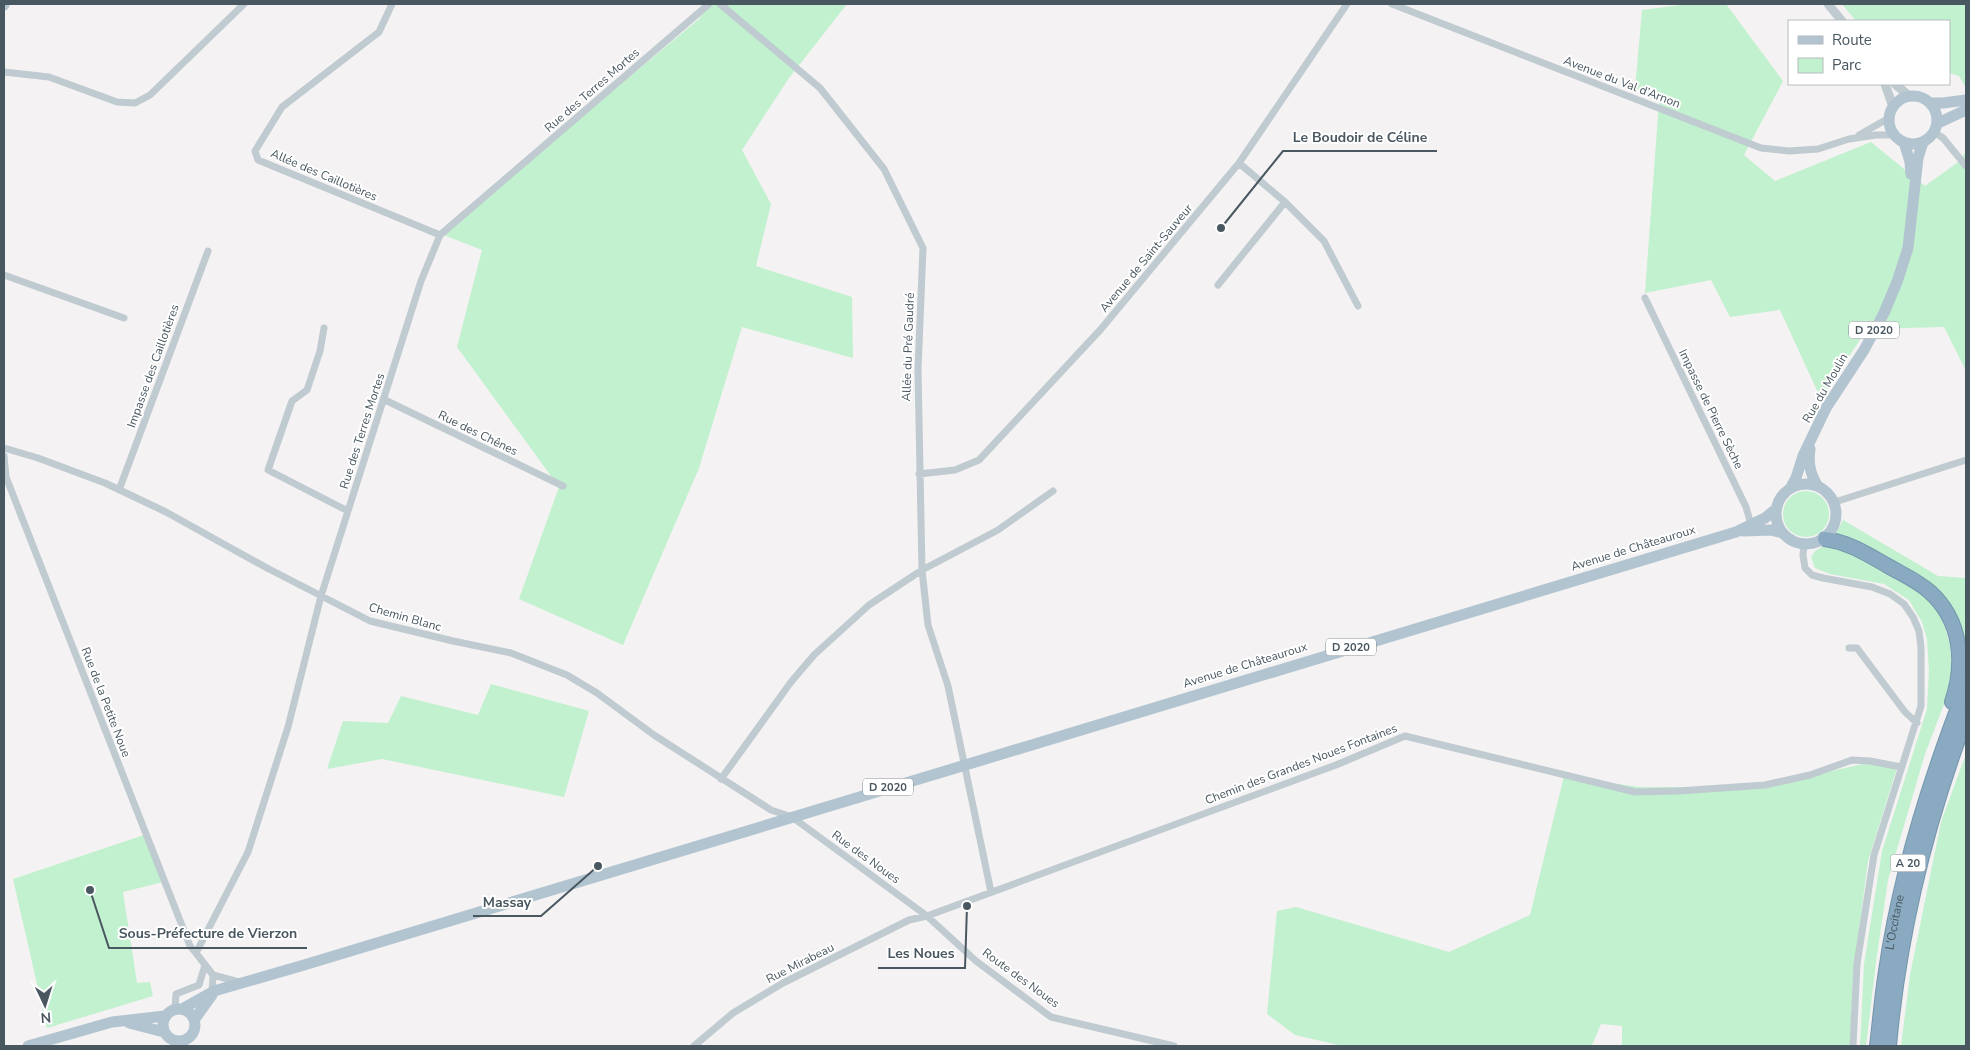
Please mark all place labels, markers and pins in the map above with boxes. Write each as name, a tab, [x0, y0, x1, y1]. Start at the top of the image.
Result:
callout: Le Boudoir de Céline	[1283, 122, 1437, 151]
callout: Massay	[473, 887, 541, 916]
callout: Sous-Préfecture de Vierzon	[109, 919, 307, 948]
callout: Les Noues	[878, 939, 965, 968]

